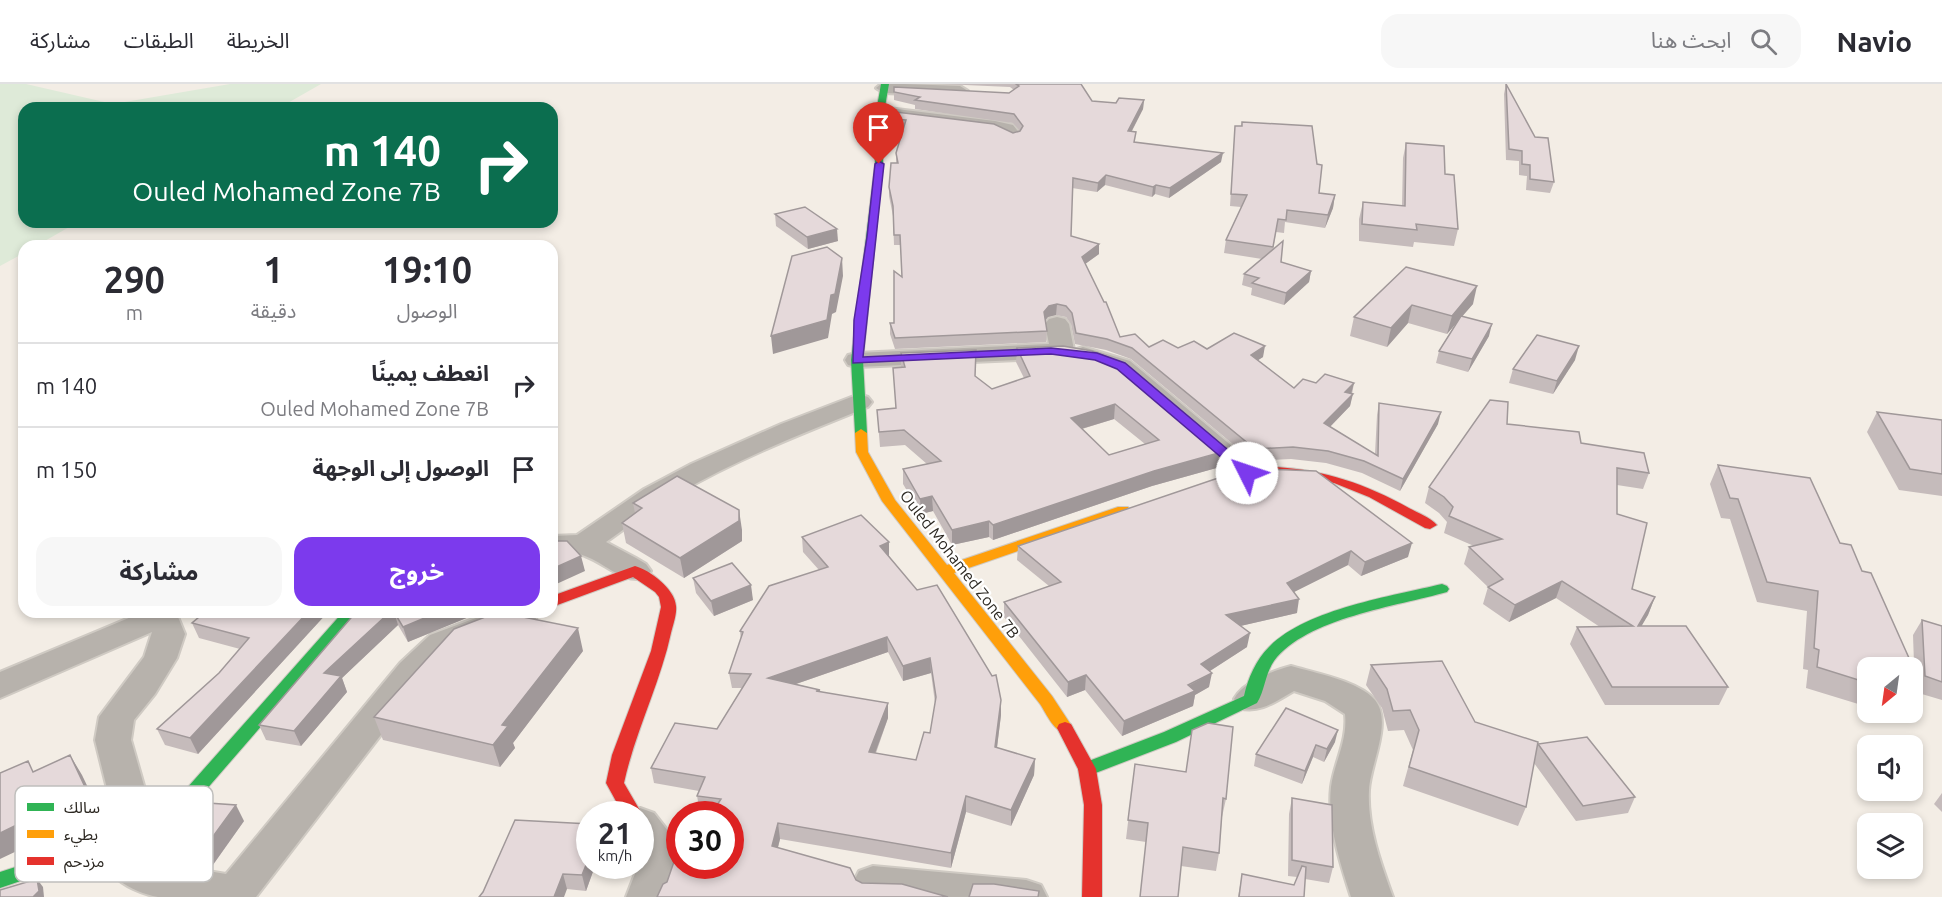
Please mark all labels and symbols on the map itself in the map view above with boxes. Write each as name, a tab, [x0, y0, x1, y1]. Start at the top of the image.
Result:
pin	[853, 102, 904, 164]
position arrow	[1215, 441, 1279, 505]
street label: Ouled Mohamed Zone 7B	[897, 486, 1023, 642]
north arrow	[1857, 657, 1923, 723]
legend	[15, 786, 213, 882]
text: سالك	[64, 798, 100, 816]
speed limit sign: 30	[666, 801, 744, 879]
text: بطيء	[64, 825, 98, 847]
text: مزدحم	[64, 852, 104, 874]

